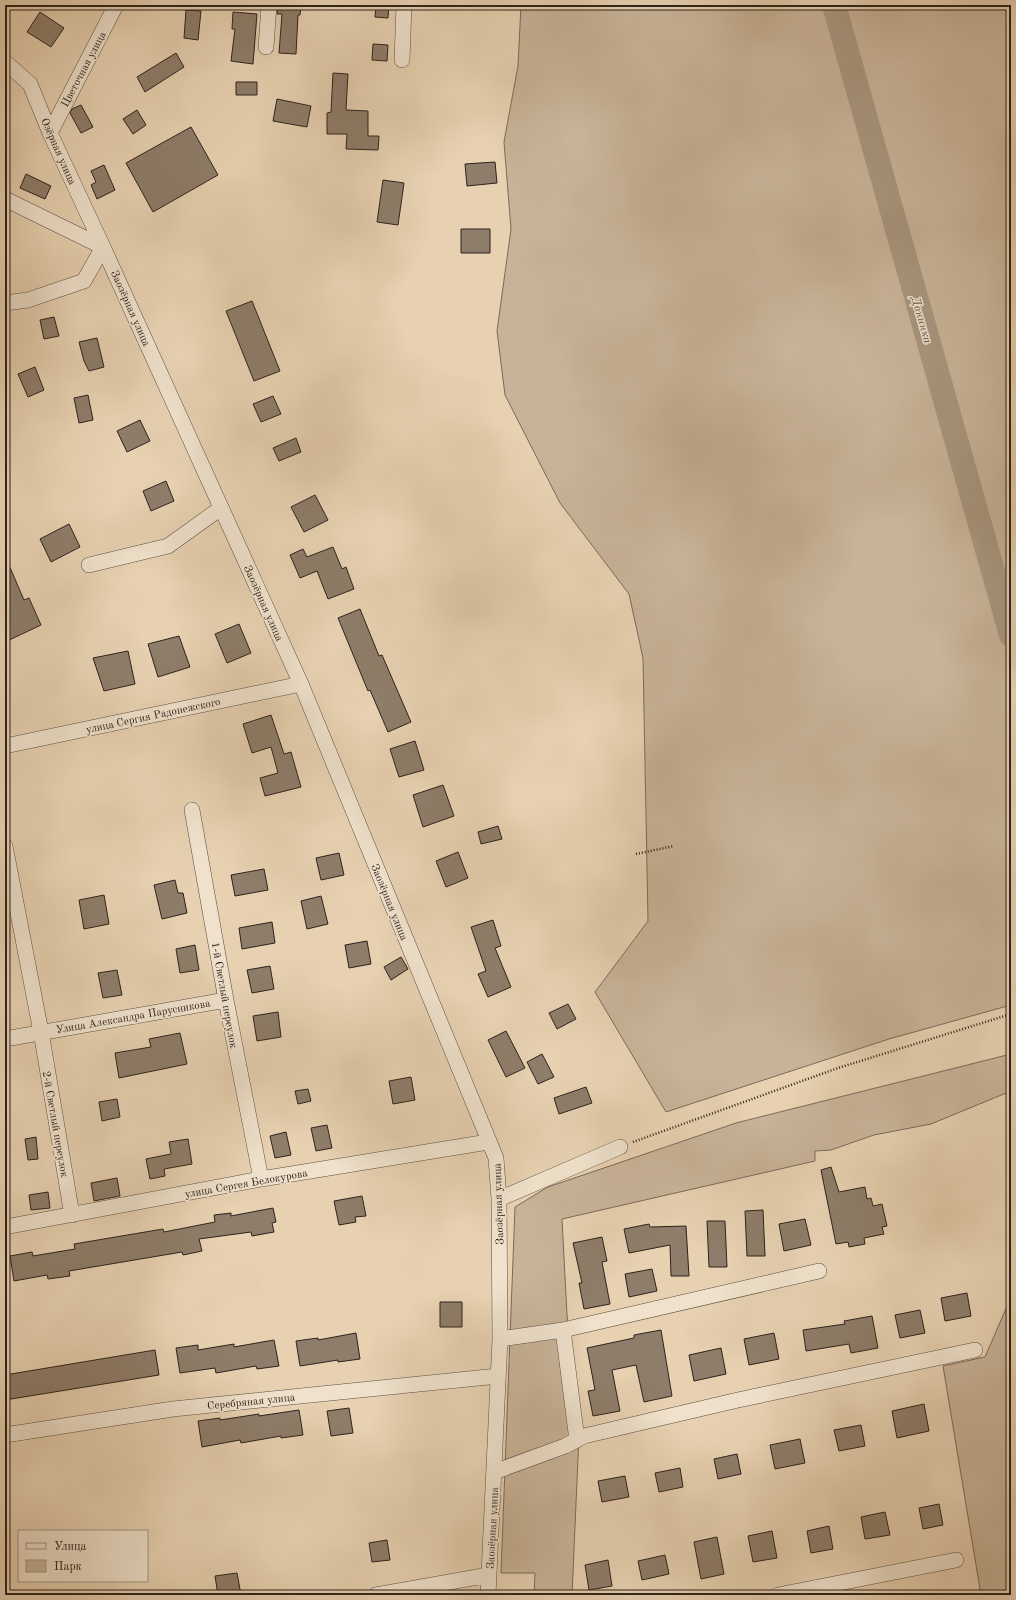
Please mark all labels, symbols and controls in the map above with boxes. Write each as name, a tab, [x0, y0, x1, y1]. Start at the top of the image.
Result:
street label: Цветочная улица	[60, 30, 109, 109]
street label: Озёрная улица	[38, 117, 77, 187]
street label: Заозёрная улица	[108, 269, 151, 349]
water label: Донинка	[908, 294, 934, 346]
street label: Заозёрная улица	[241, 564, 284, 644]
street label: улица Сергия Радонежского	[85, 697, 221, 736]
street label: Заозёрная улица	[368, 863, 409, 943]
street label: 1-й Светлый переулок	[209, 941, 238, 1050]
street label: Улица Александра Парусникова	[55, 998, 212, 1036]
street label: 2-й Светлый переулок	[40, 1070, 69, 1179]
street label: Заозёрная улица	[493, 1162, 506, 1245]
street label: улица Сергея Белокурова	[184, 1168, 309, 1201]
street label: Серебряная улица	[207, 1392, 296, 1413]
street label: Заозёрная улица	[486, 1486, 501, 1569]
legend	[18, 1530, 148, 1582]
text: Улица	[54, 1541, 87, 1553]
text: Парк	[54, 1561, 82, 1573]

